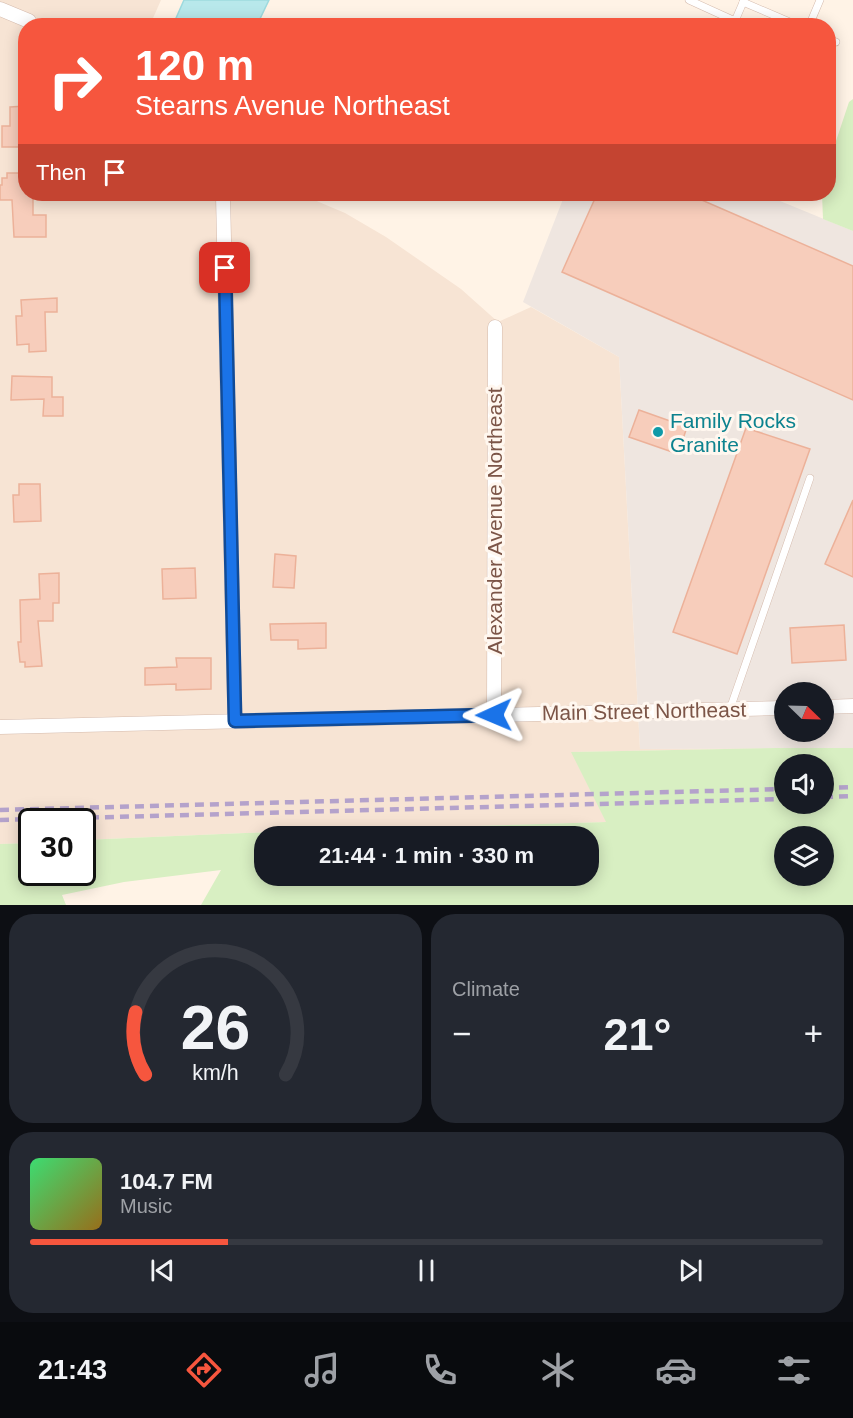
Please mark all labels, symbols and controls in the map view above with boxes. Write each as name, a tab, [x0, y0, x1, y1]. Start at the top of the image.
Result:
icon: right	[36, 42, 114, 120]
text: 120 m	[135, 42, 254, 89]
text: Stearns Avenue Northeast	[135, 91, 450, 121]
icon: arrive	[98, 156, 131, 189]
text: Then	[36, 160, 86, 185]
pin	[199, 242, 250, 293]
icon: arrive	[208, 251, 241, 284]
street label: Alexander Avenue Northeast	[483, 387, 506, 654]
place label: Family Rocks Granite	[670, 409, 796, 456]
marker: Family Rocks Granite	[651, 425, 665, 439]
north arrow	[774, 682, 834, 742]
map controls	[774, 682, 834, 886]
position arrow	[462, 683, 526, 747]
street label: Main Street Northeast	[542, 698, 746, 724]
button: sound	[774, 754, 834, 814]
speed limit sign: 30	[18, 808, 96, 886]
button: layers	[774, 826, 834, 886]
text: 21:44 · 1 min · 330 m	[319, 843, 534, 868]
text: Climate	[452, 978, 520, 1000]
text: 26	[181, 993, 250, 1062]
text: 21°	[603, 1009, 672, 1060]
text: −	[452, 1015, 471, 1052]
text: +	[804, 1015, 823, 1052]
text: km/h	[192, 1062, 239, 1086]
text: 104.7 FM	[120, 1169, 213, 1194]
text: Music	[120, 1195, 172, 1217]
icon: previous	[146, 1254, 179, 1287]
icon: pause	[410, 1254, 443, 1287]
icon: next	[674, 1254, 707, 1287]
icon: directions	[183, 1349, 225, 1391]
icon: music	[301, 1349, 343, 1391]
icon: phone	[419, 1349, 461, 1391]
icon: climate	[537, 1349, 579, 1391]
icon: car	[655, 1349, 697, 1391]
icon: filters	[773, 1349, 815, 1391]
text: 21:43	[38, 1355, 107, 1385]

